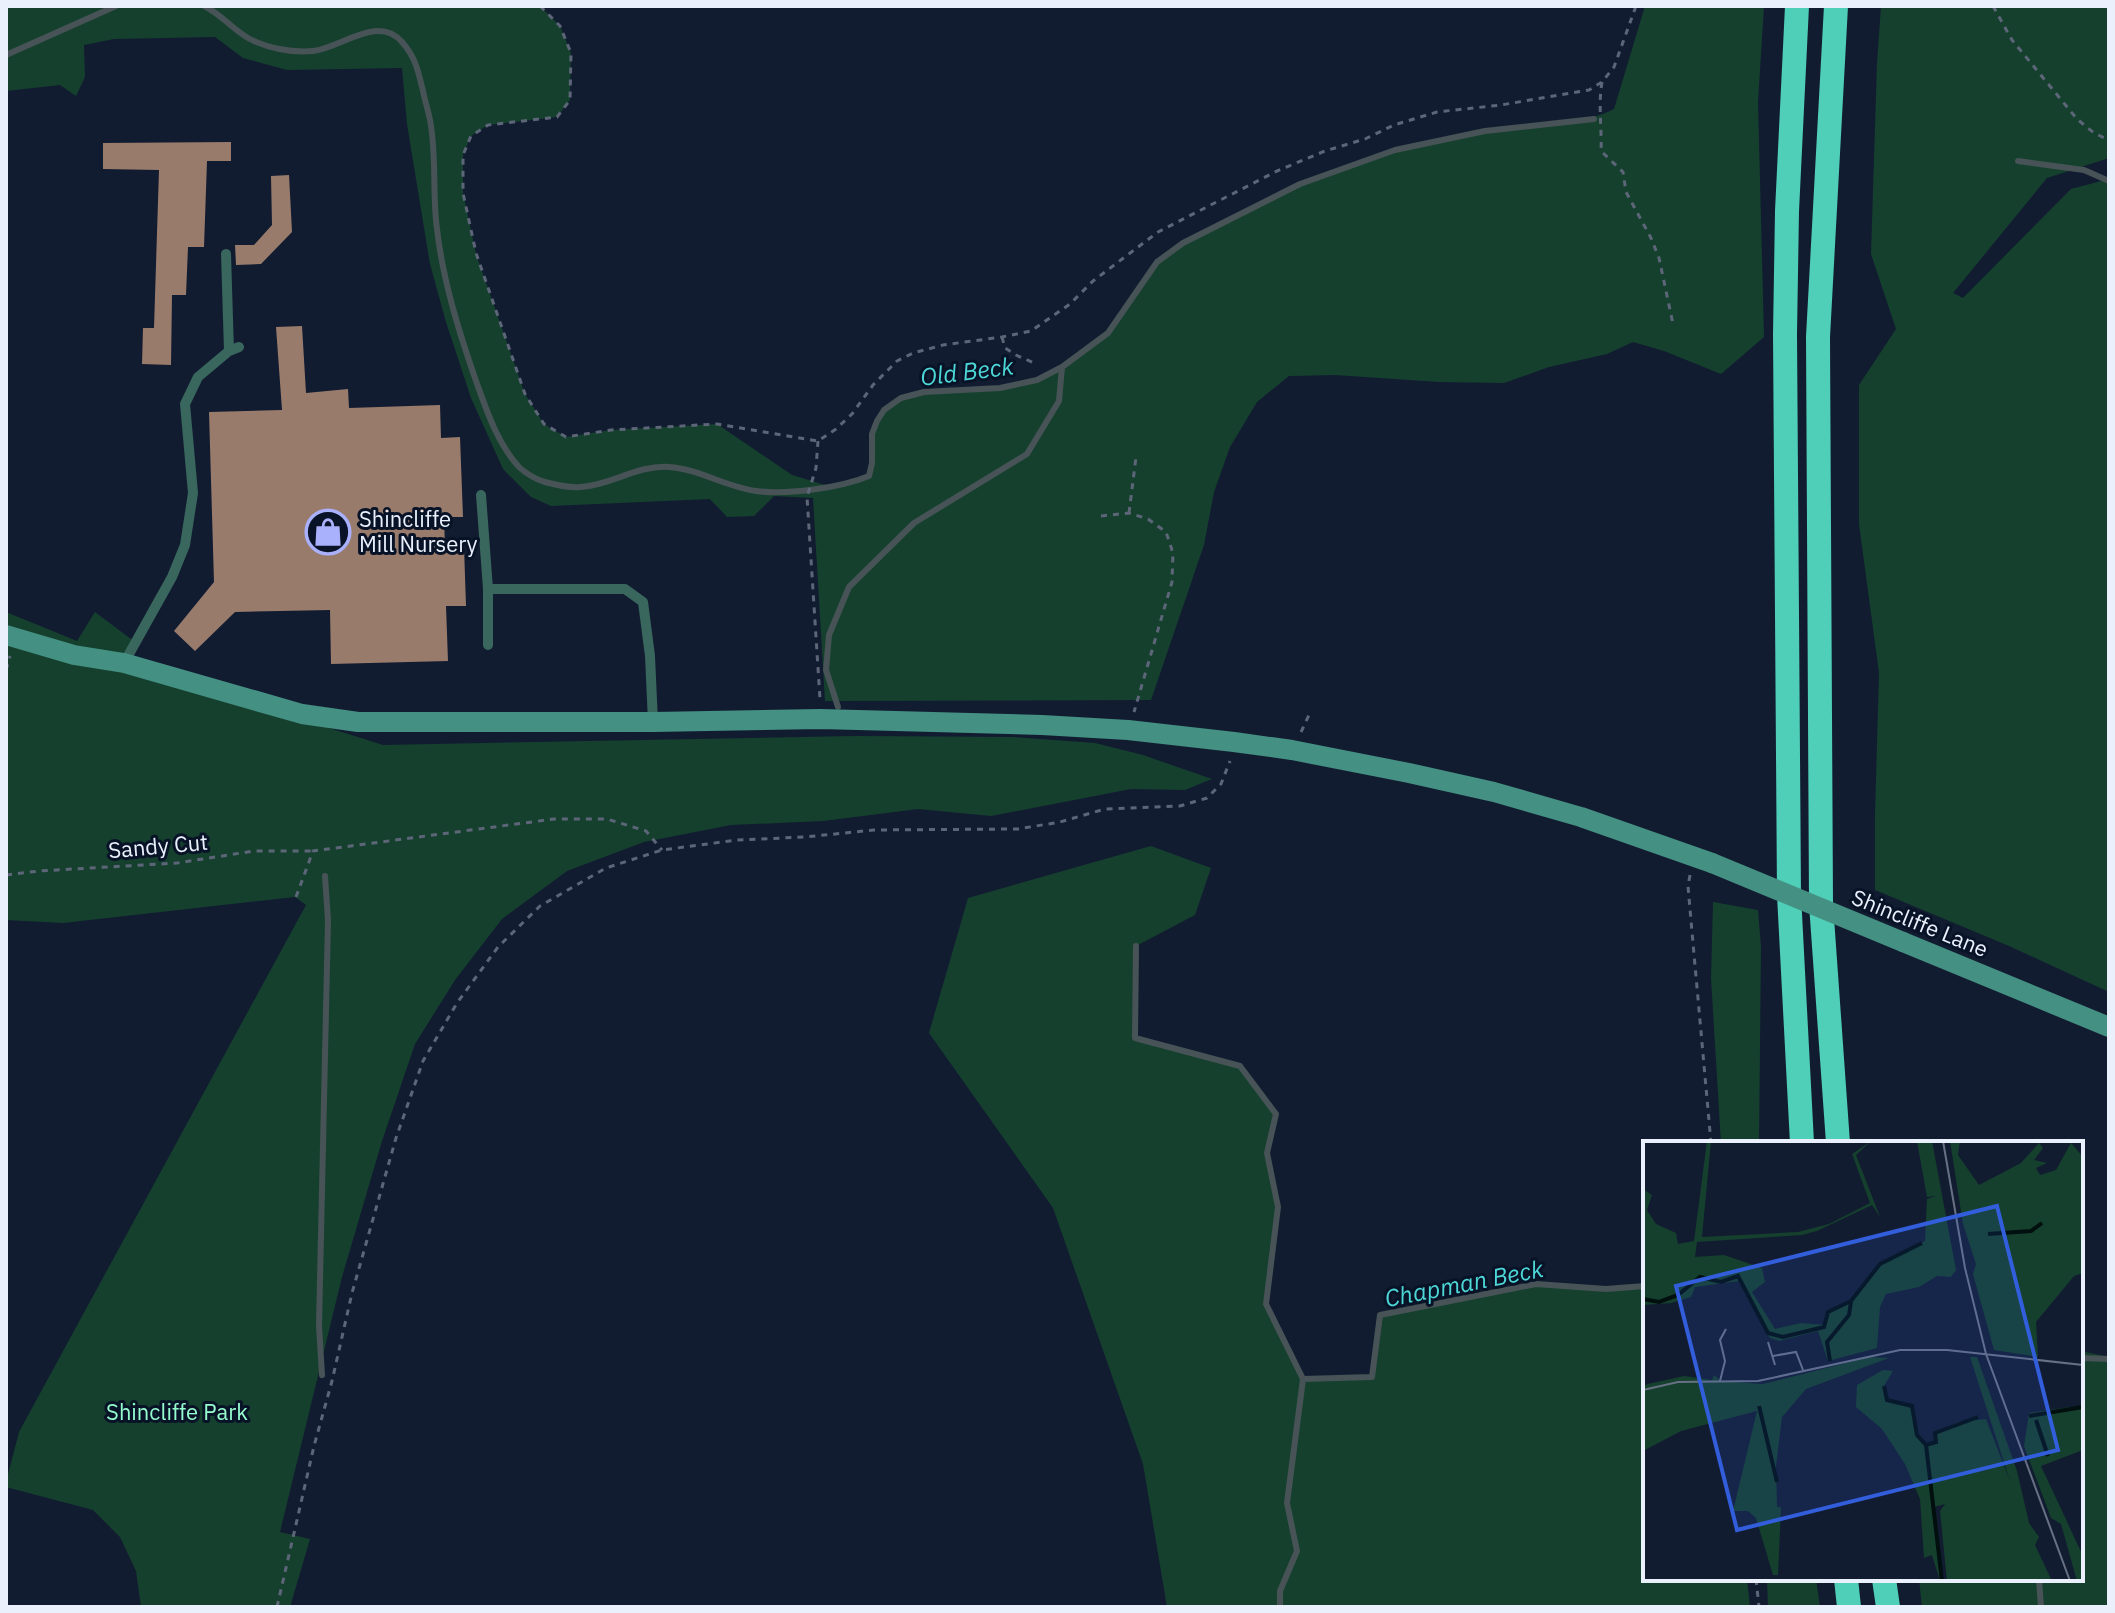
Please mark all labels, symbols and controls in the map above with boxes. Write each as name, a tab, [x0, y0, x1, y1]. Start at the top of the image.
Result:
water label: Old Beck	[918, 349, 1016, 393]
place label: Shincliffe Mill Nursery	[359, 504, 478, 558]
shop icon: Shincliffe Mill Nursery	[304, 508, 352, 556]
street label: Sandy Cut	[107, 827, 209, 864]
street label: Shincliffe Lane	[1848, 882, 1993, 963]
inset map	[1643, 1141, 2083, 1581]
water label: Chapman Beck	[1382, 1252, 1546, 1314]
park label: Shincliffe Park	[106, 1397, 248, 1426]

